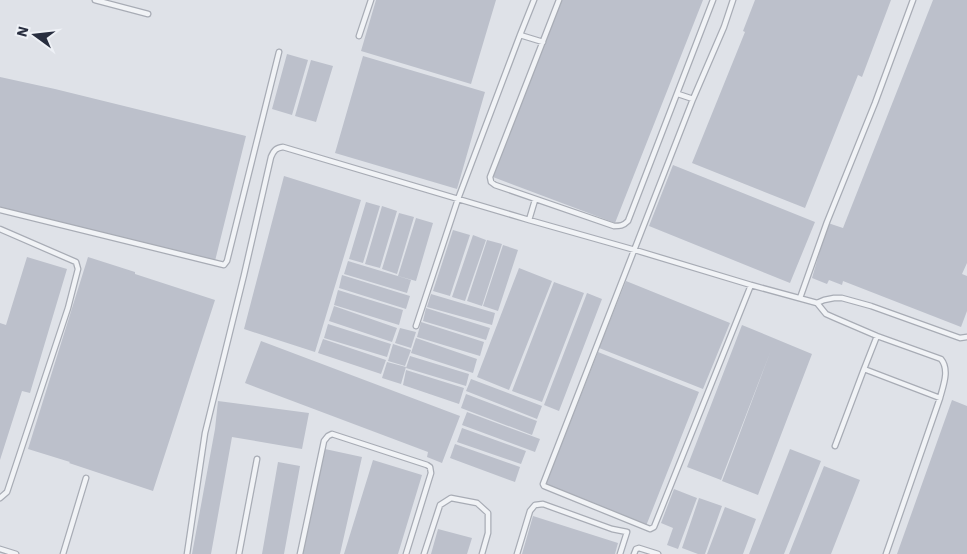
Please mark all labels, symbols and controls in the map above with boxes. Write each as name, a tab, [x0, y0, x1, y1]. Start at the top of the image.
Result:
north arrow	[10, 10, 60, 60]
text: N	[12, 24, 32, 39]

